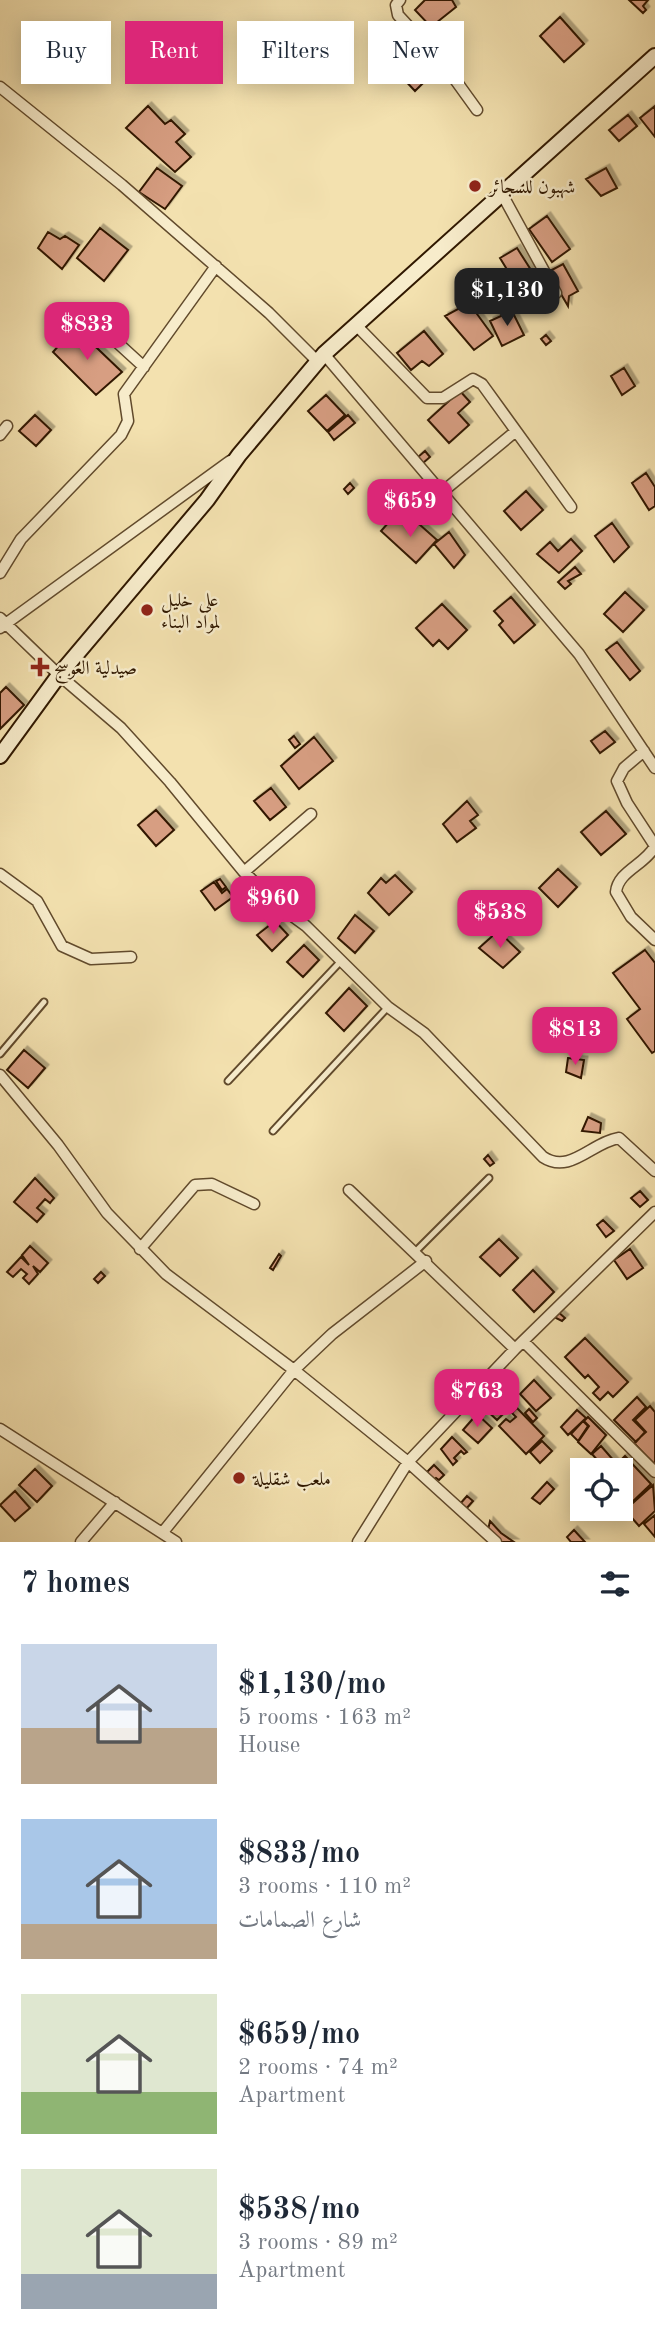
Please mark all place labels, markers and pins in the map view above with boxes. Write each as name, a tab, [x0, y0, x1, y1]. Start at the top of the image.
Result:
marker: شهبون للسجائر	[467, 178, 483, 194]
place label: شهبون للسجائر	[487, 179, 575, 199]
pin: $1,130	[450, 268, 564, 328]
pin: $833	[46, 302, 128, 362]
pin: $659	[369, 480, 451, 539]
place label: علي خليل لمواد البناء	[161, 592, 221, 634]
marker: علي خليل لمواد البناء	[139, 602, 155, 618]
marker: صيدلية العوسج	[32, 659, 48, 675]
place label: صيدلية العوسج	[54, 660, 137, 684]
pin: $960	[232, 876, 314, 936]
pin: $538	[459, 890, 541, 950]
pin: $813	[534, 1007, 616, 1067]
pin: $763	[436, 1370, 518, 1429]
marker: ملعب شقليلة	[231, 1470, 247, 1486]
place label: ملعب شقليلة	[252, 1471, 331, 1491]

